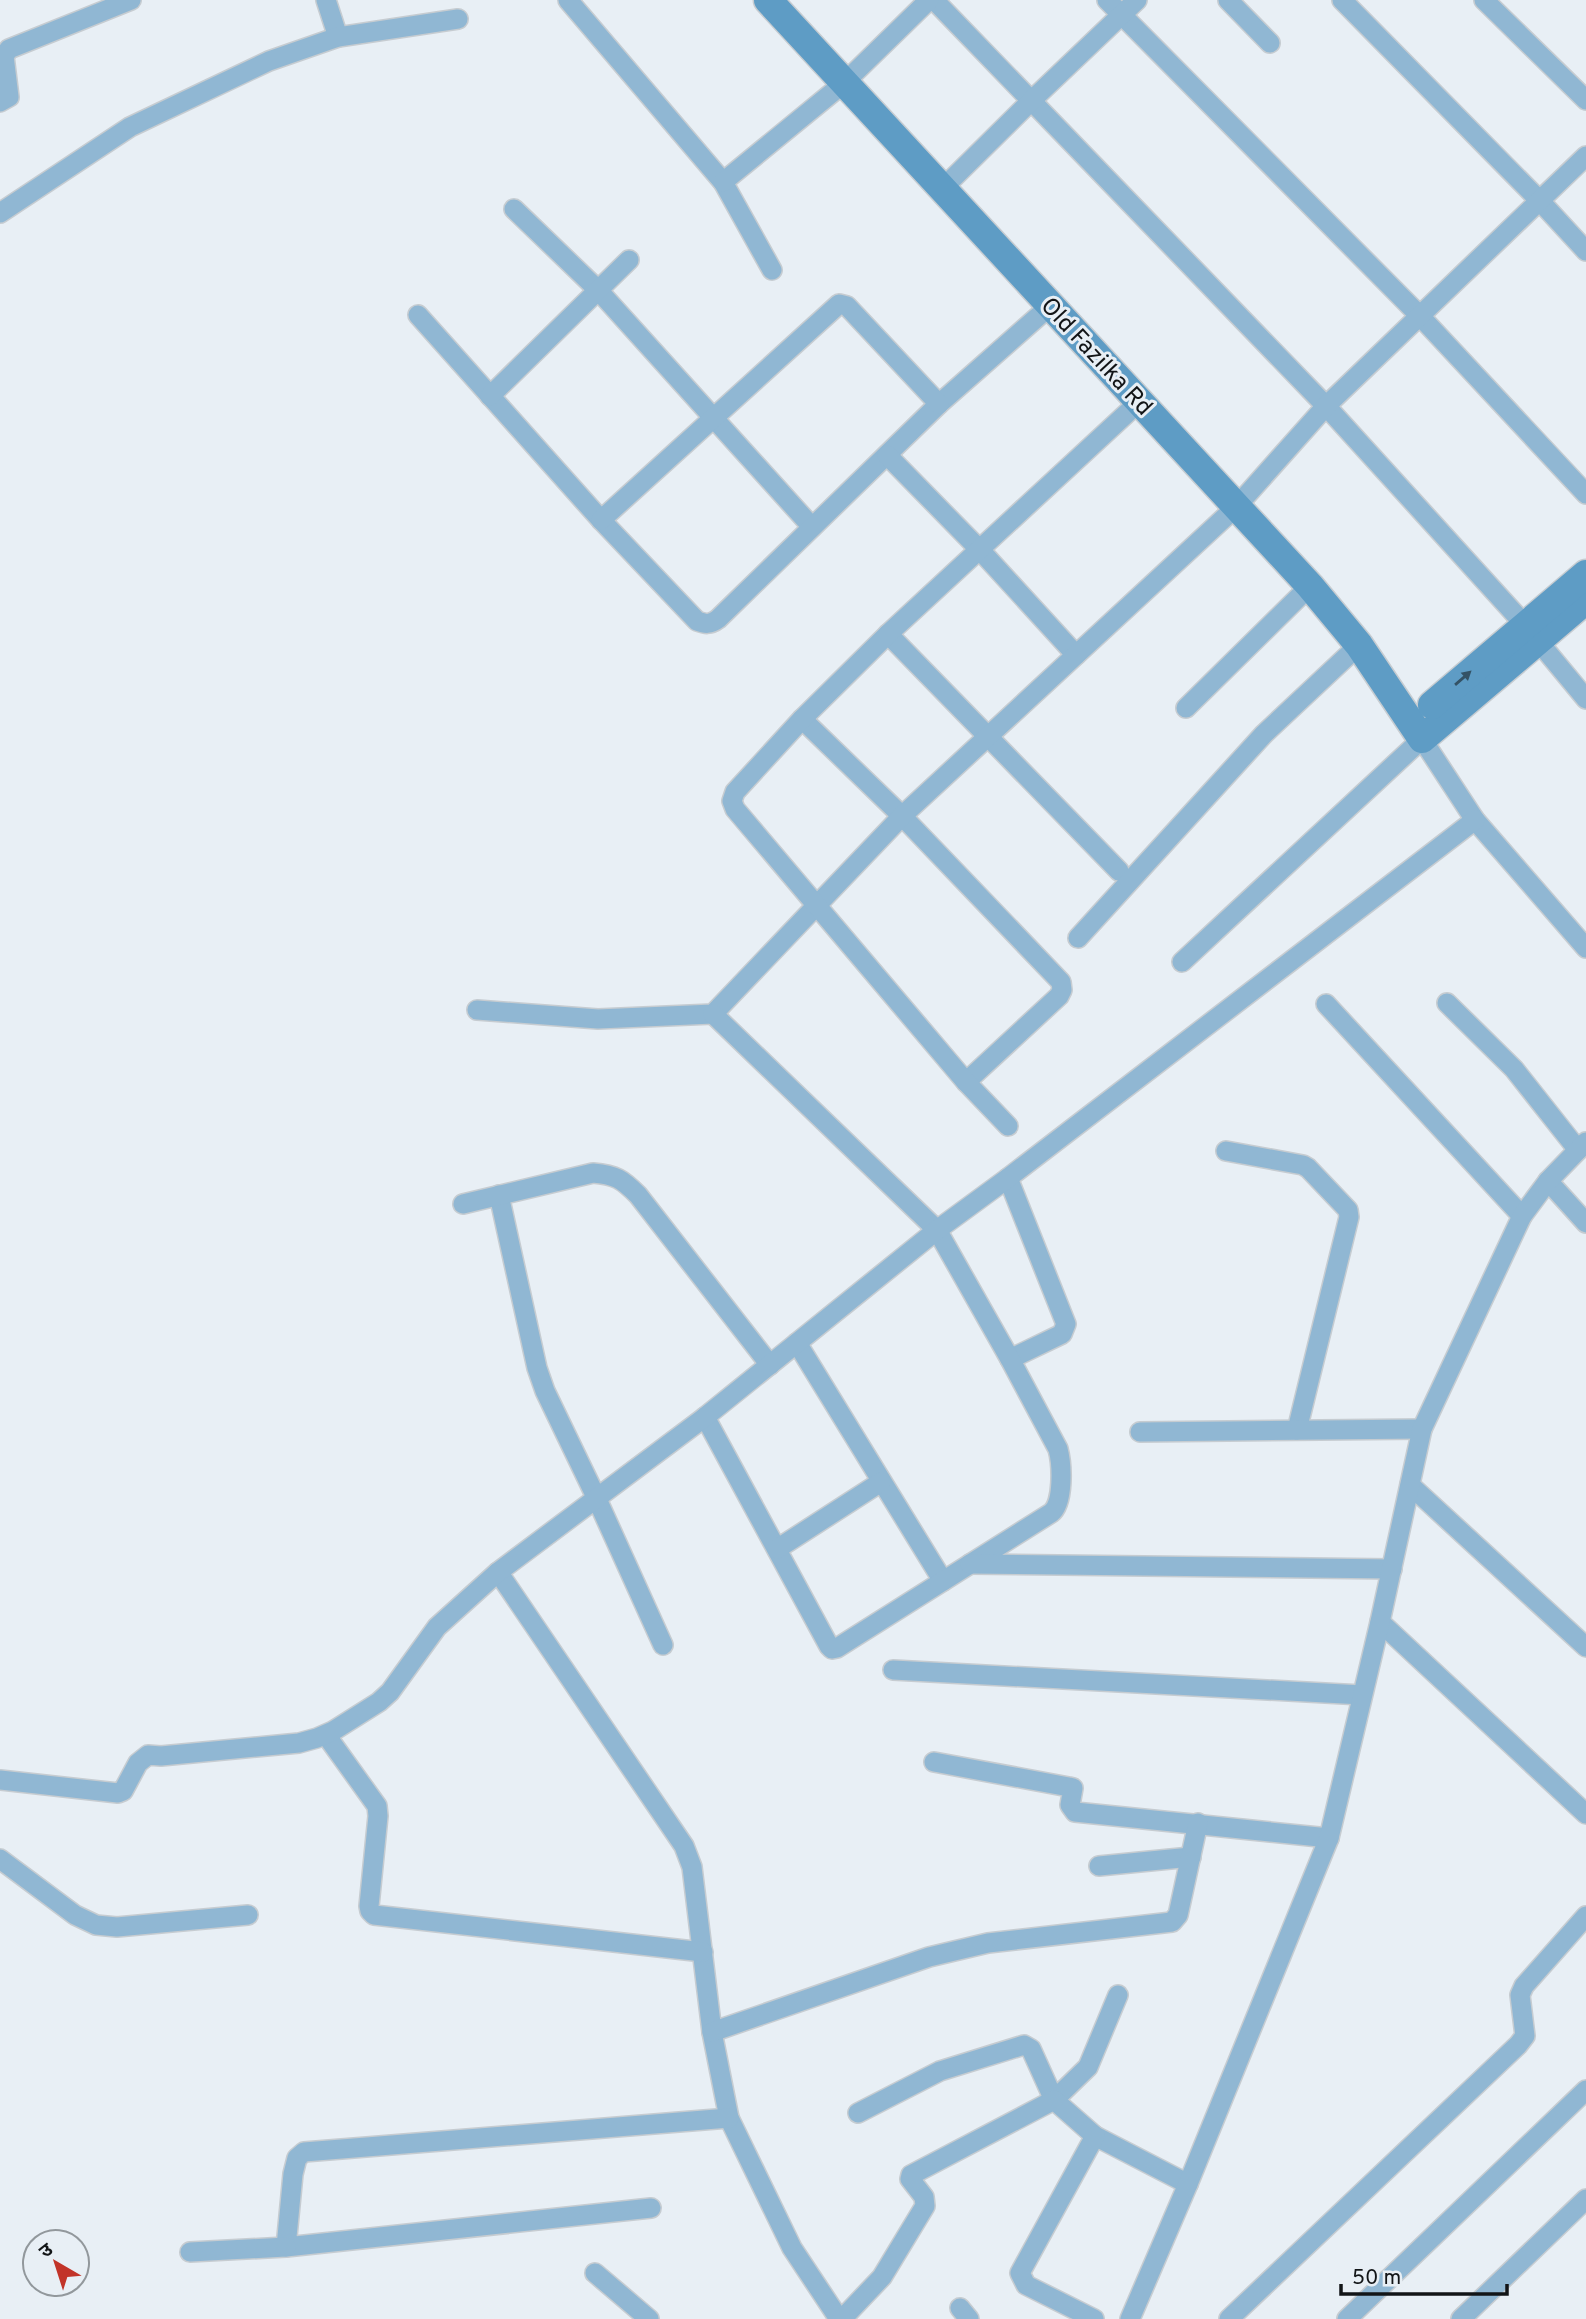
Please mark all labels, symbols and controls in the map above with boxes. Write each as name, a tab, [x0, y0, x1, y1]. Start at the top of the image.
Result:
street label: Old Fazilka Rd	[1033, 292, 1158, 423]
one-way arrow	[1455, 671, 1472, 686]
north arrow	[21, 2228, 91, 2298]
text: उ	[35, 2238, 59, 2264]
scale bar	[1341, 2252, 1507, 2296]
text: 50 m	[1352, 2265, 1401, 2292]

